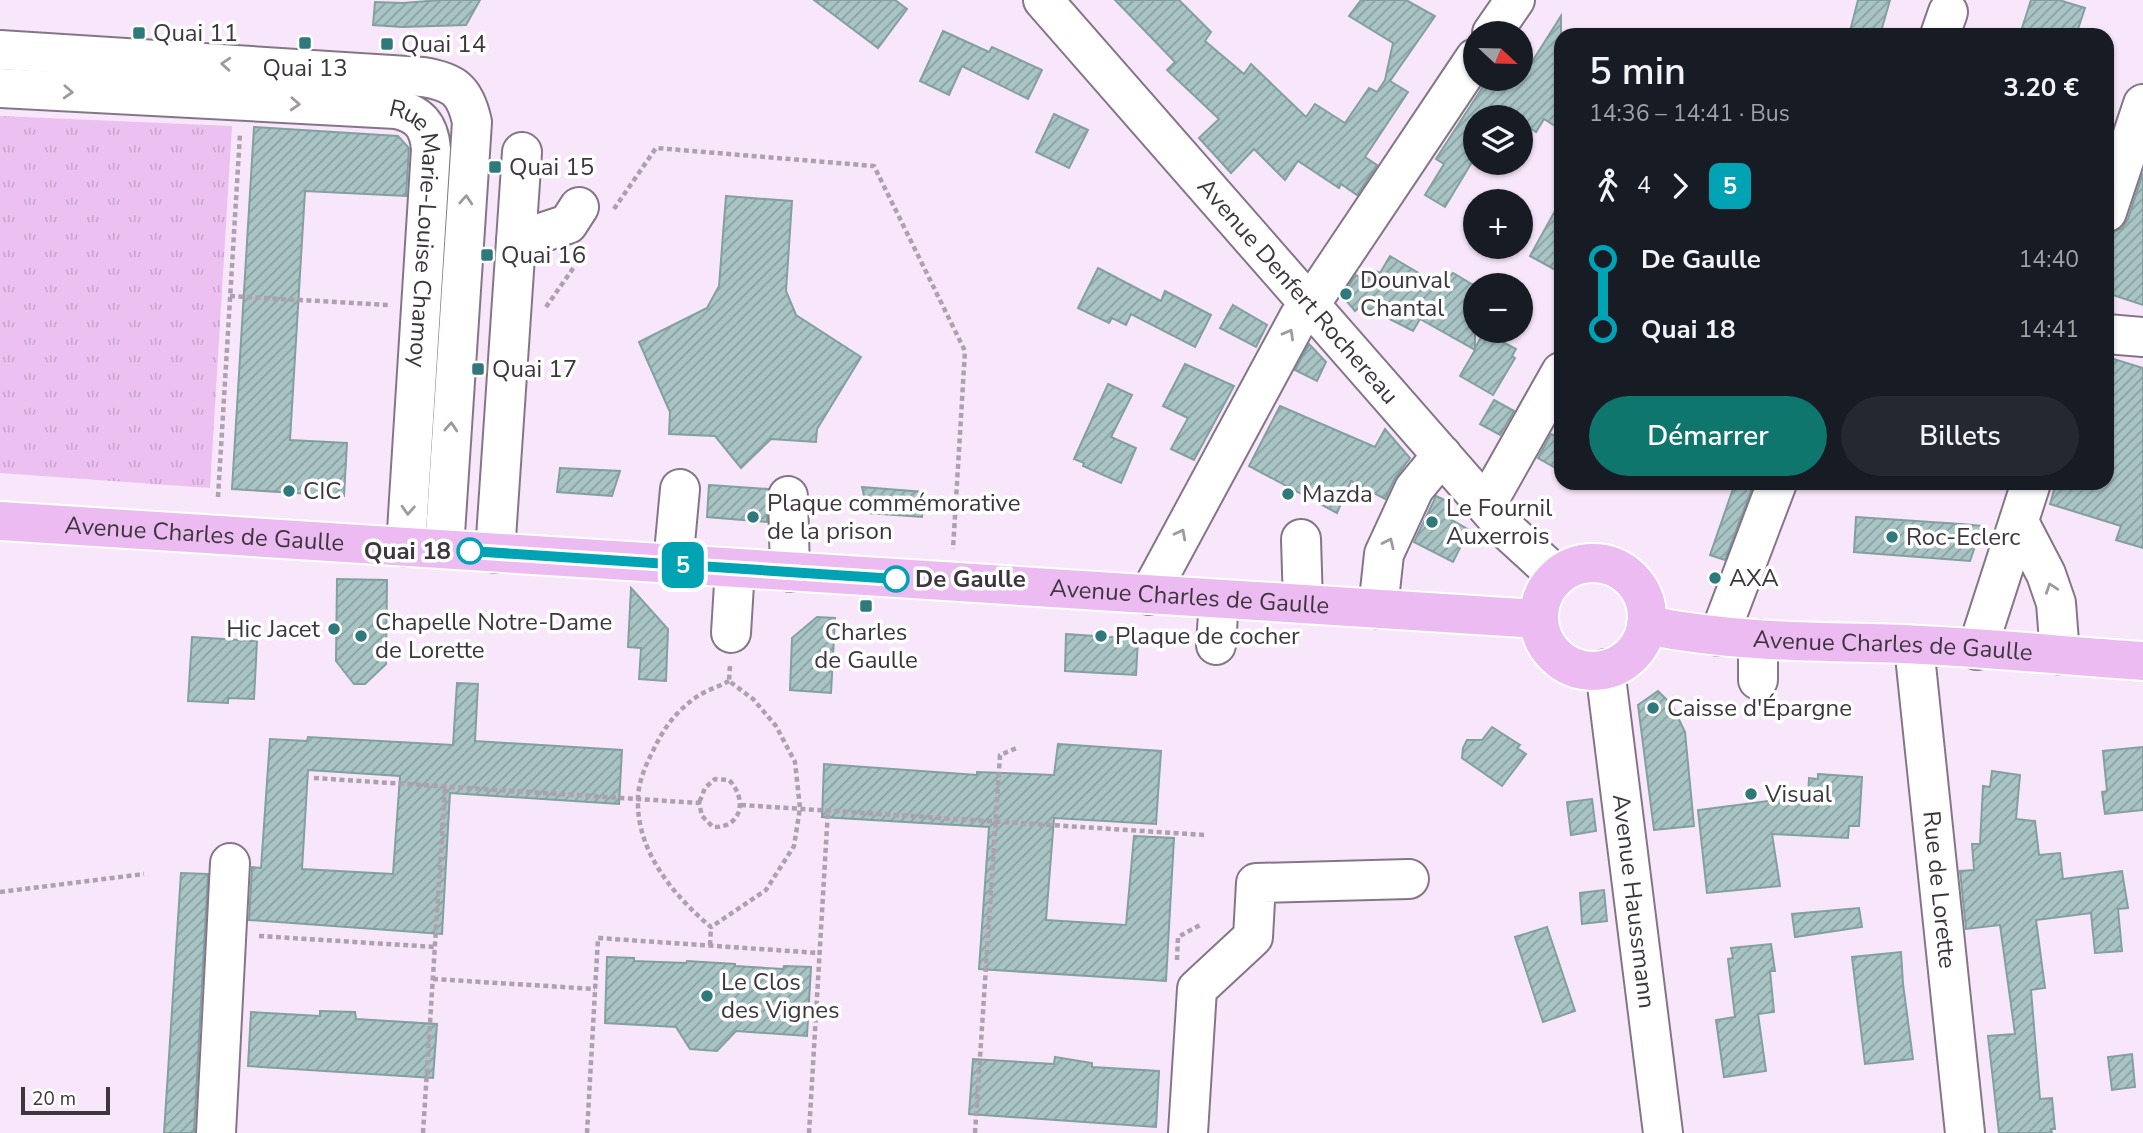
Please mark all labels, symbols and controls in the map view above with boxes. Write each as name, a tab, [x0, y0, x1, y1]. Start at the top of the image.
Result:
place label: Quai 11	[153, 17, 238, 49]
north arrow	[1463, 21, 1533, 91]
map controls	[1463, 21, 1533, 343]
marker: Quai 11	[131, 25, 147, 41]
place label: Quai 14	[401, 28, 486, 60]
marker: Quai 13	[297, 35, 313, 51]
marker: Quai 14	[379, 36, 395, 52]
text: 5 min	[1589, 46, 1686, 97]
place label: Quai 13	[262, 52, 348, 84]
one-way arrow	[220, 57, 231, 72]
text: 3.20 €	[2003, 70, 2079, 105]
one-way arrow	[63, 84, 74, 99]
street label: Rue Marie-Louise Chamoy	[386, 92, 448, 369]
one-way arrow	[290, 97, 301, 112]
text: 14:36 – 14:41 · Bus	[1589, 98, 1790, 129]
button: layers	[1463, 105, 1533, 175]
place label: Quai 15	[509, 151, 594, 183]
marker: Quai 15	[487, 159, 503, 175]
icon: walk	[1589, 167, 1627, 205]
icon: forward	[1661, 167, 1699, 205]
text: 4	[1637, 170, 1651, 201]
text: 5	[1723, 170, 1737, 202]
street label: Avenue Denfert Rochereau	[1190, 171, 1406, 411]
button: +	[1463, 189, 1533, 259]
one-way arrow	[459, 194, 474, 205]
place label: Quai 16	[501, 239, 586, 271]
text: De Gaulle	[1641, 242, 1761, 277]
text: 14:40	[2019, 244, 2079, 275]
marker: Quai 16	[479, 247, 495, 263]
place label: Dounval Chantal	[1360, 264, 1450, 324]
button: −	[1463, 273, 1533, 343]
marker: Dounval Chantal	[1338, 286, 1354, 302]
text: Quai 18	[1641, 312, 1736, 347]
text: 14:41	[2019, 314, 2079, 345]
one-way arrow	[1281, 329, 1294, 341]
place label: Quai 17	[492, 353, 577, 385]
marker: Quai 17	[470, 361, 486, 377]
button: Démarrer	[1589, 396, 1827, 476]
button: Billets	[1841, 396, 2079, 476]
one-way arrow	[443, 421, 458, 432]
place label: CIC	[303, 475, 341, 507]
place label: Mazda	[1302, 478, 1373, 510]
marker: CIC	[281, 483, 297, 499]
marker: Mazda	[1280, 486, 1296, 502]
place label: Plaque commémorative de la prison	[767, 487, 1020, 547]
place label: Le Fournil Auxerrois	[1446, 492, 1552, 552]
one-way arrow	[401, 505, 416, 516]
street label: Avenue Charles de Gaulle	[64, 509, 345, 559]
marker: Plaque commémorative de la prison	[745, 509, 761, 525]
marker: Le Fournil Auxerrois	[1424, 514, 1440, 530]
place label: Roc-Eclerc	[1906, 521, 2020, 553]
one-way arrow	[1173, 529, 1186, 541]
marker: Roc-Eclerc	[1884, 529, 1900, 545]
place label: Quai 18	[364, 535, 451, 567]
marker: Quai 18	[457, 538, 483, 564]
one-way arrow	[1381, 538, 1395, 550]
line badge: 5	[660, 542, 706, 588]
text: 5	[676, 549, 690, 581]
place label: AXA	[1729, 562, 1779, 594]
place label: De Gaulle	[915, 563, 1026, 595]
marker: De Gaulle	[883, 566, 909, 592]
marker: AXA	[1707, 570, 1723, 586]
street label: Avenue Charles de Gaulle	[1049, 572, 1330, 622]
one-way arrow	[2045, 582, 2059, 595]
marker: Charles de Gaulle	[858, 598, 874, 614]
place label: Chapelle Notre-Dame de Lorette	[375, 606, 612, 666]
place label: Hic Jacet	[226, 613, 321, 645]
place label: Charles de Gaulle	[814, 616, 918, 676]
place label: Plaque de cocher	[1115, 620, 1300, 652]
marker: Hic Jacet	[326, 621, 342, 637]
street label: Avenue Charles de Gaulle	[1752, 623, 2034, 668]
marker: Chapelle Notre-Dame de Lorette	[353, 628, 369, 644]
marker: Plaque de cocher	[1093, 628, 1109, 644]
place label: Caisse d'Épargne	[1667, 692, 1852, 724]
marker: Caisse d'Épargne	[1645, 700, 1661, 716]
place label: Visual	[1764, 778, 1832, 810]
marker: Visual	[1743, 786, 1759, 802]
street label: Avenue Haussmann	[1605, 792, 1663, 1010]
street label: Rue de Lorette	[1915, 809, 1964, 970]
place label: Le Clos des Vignes	[721, 966, 840, 1026]
marker: Le Clos des Vignes	[699, 988, 715, 1004]
scale bar	[21, 1084, 110, 1116]
text: 20 m	[32, 1086, 76, 1112]

